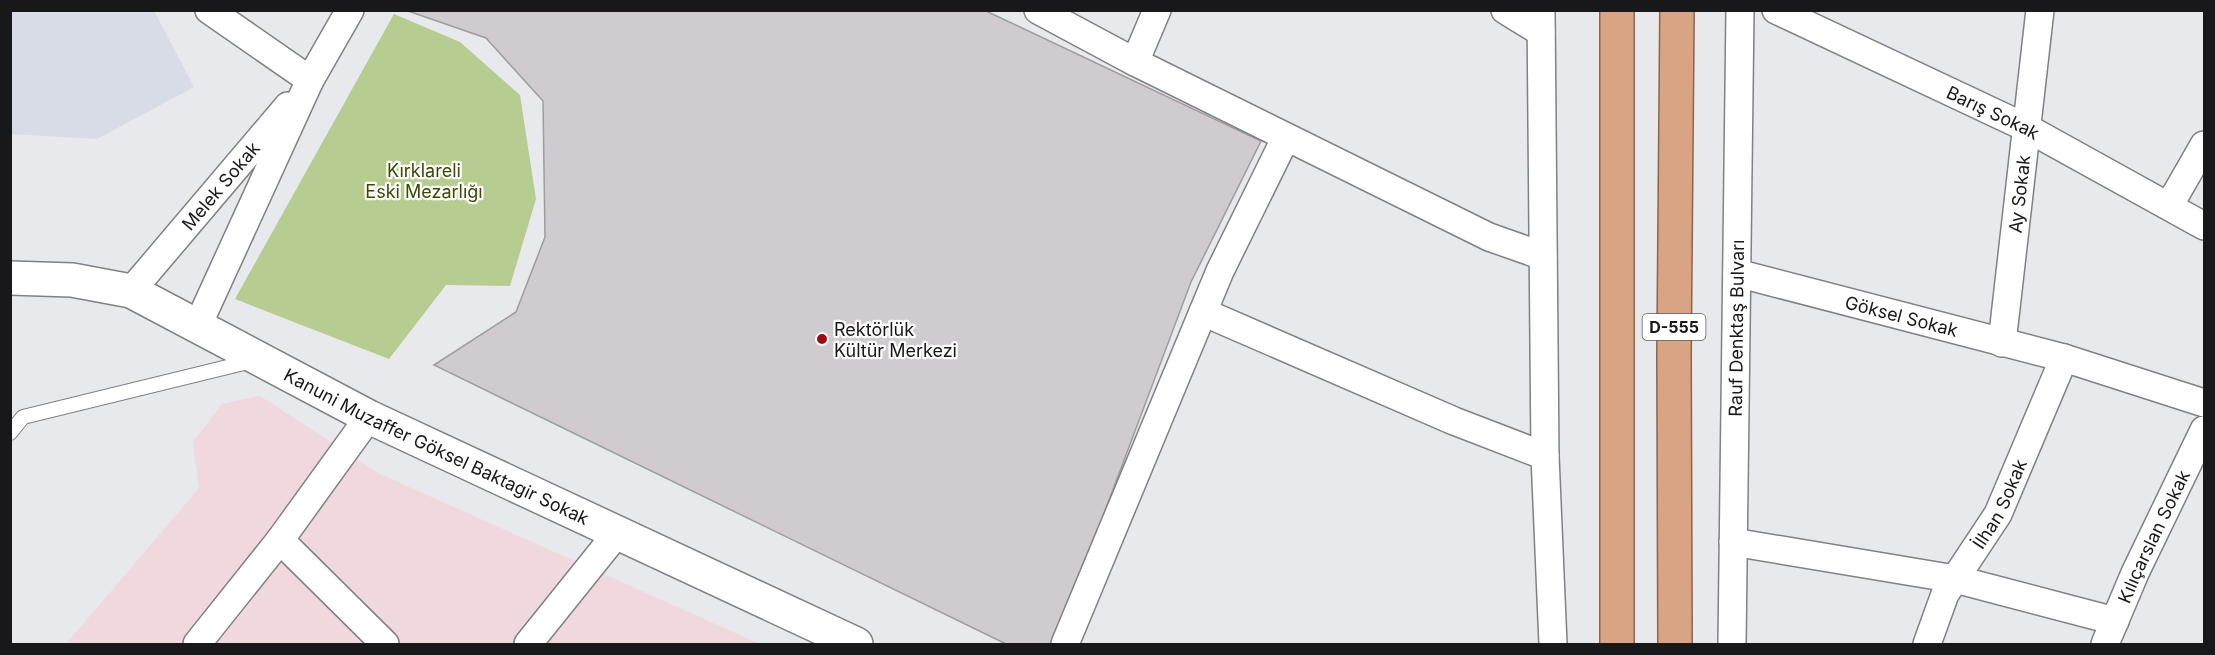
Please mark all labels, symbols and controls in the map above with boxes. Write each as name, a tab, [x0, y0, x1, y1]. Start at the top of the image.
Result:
street label: Barış Sokak	[1943, 81, 2043, 143]
street label: Melek Sokak	[177, 137, 264, 234]
street label: Ay Sokak	[2004, 154, 2034, 234]
park label: Kırklareli Eski Mezarlığı	[365, 160, 483, 202]
street label: Rauf Denktaş Bulvarı	[1724, 239, 1748, 417]
street label: Göksel Sokak	[1843, 291, 1960, 341]
road number: D-555	[1642, 314, 1706, 340]
place label: Rektörlük Kültür Merkezi	[834, 319, 957, 361]
marker: Rektörlük Kültür Merkezi	[815, 332, 829, 346]
street label: Kanuni Muzaffer Göksel Baktagir Sokak	[281, 364, 593, 529]
street label: İlhan Sokak	[1967, 456, 2031, 552]
street label: Kılıçarslan Sokak	[2113, 466, 2194, 606]

